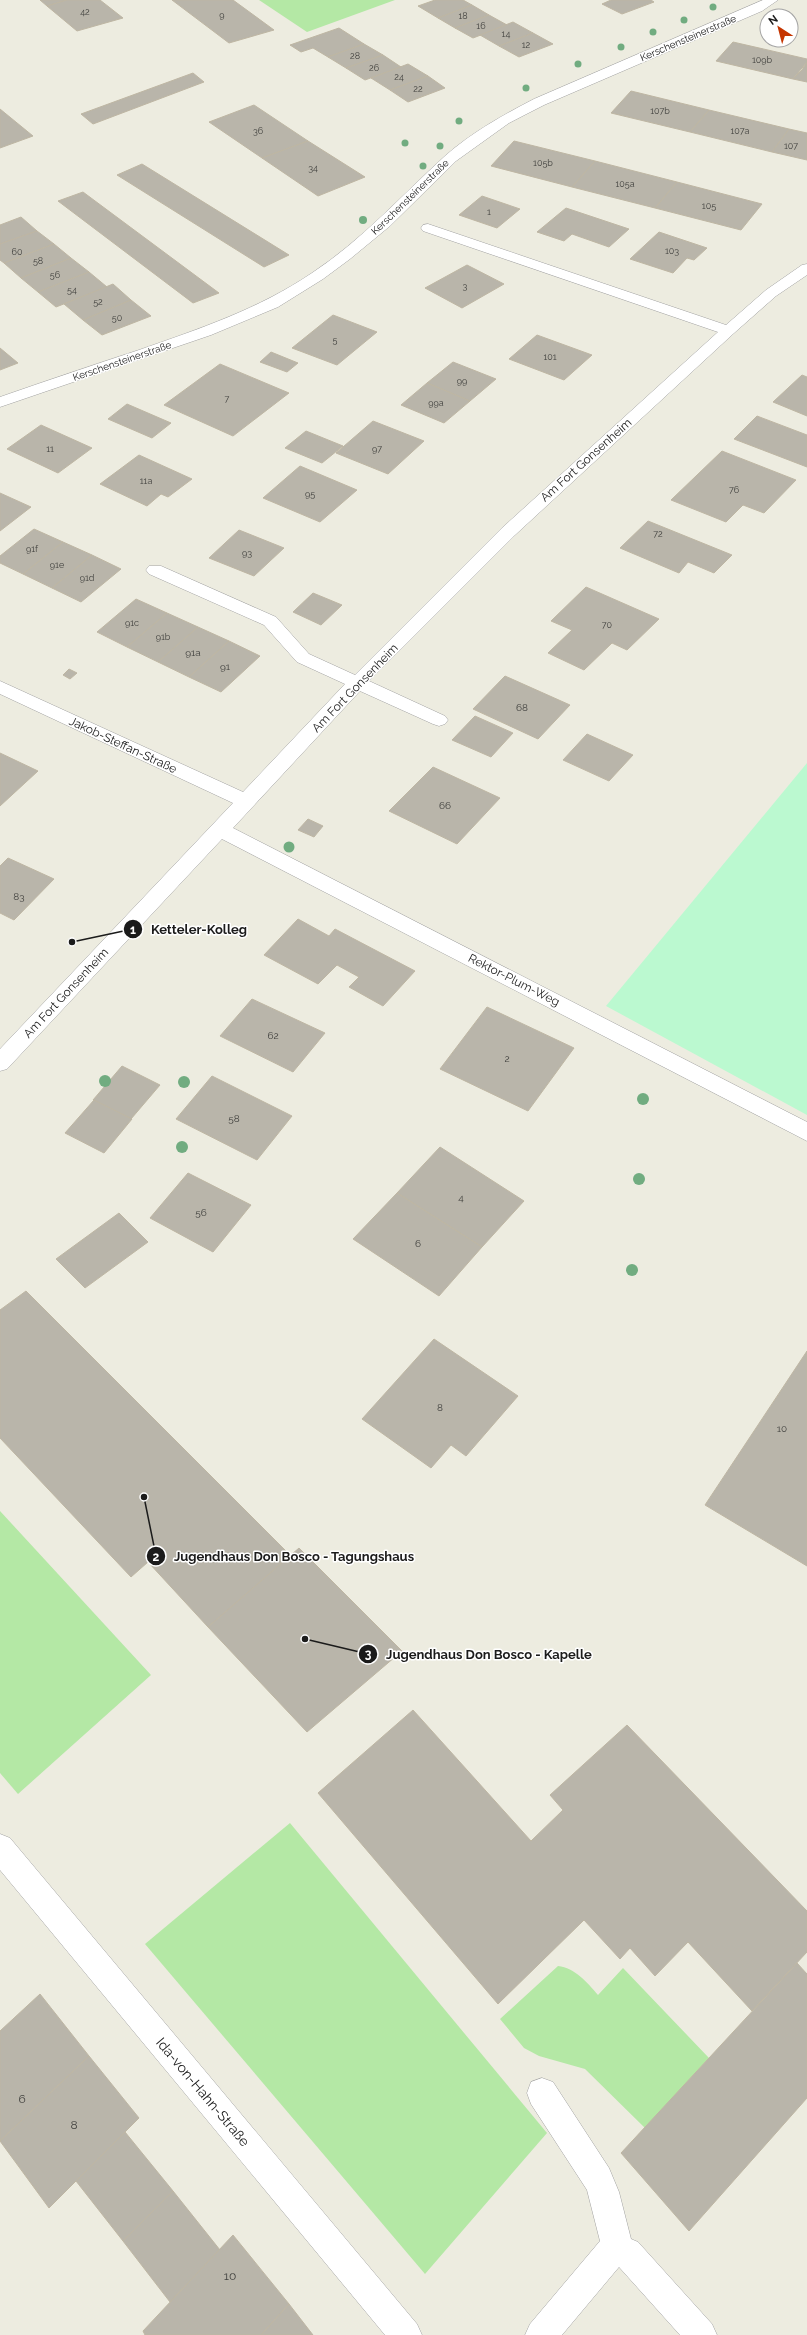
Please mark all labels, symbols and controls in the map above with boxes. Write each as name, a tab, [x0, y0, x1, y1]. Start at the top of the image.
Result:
house number: 42	[80, 7, 90, 17]
north arrow	[759, 8, 799, 48]
house number: 9	[219, 10, 225, 20]
house number: 18	[458, 11, 468, 21]
street label: Kerschensteinerstraße	[638, 13, 738, 63]
text: N	[766, 13, 781, 28]
house number: 16	[476, 21, 486, 31]
house number: 14	[502, 29, 510, 39]
house number: 12	[522, 40, 531, 50]
house number: 28	[350, 51, 360, 61]
house number: 109b	[752, 55, 773, 65]
house number: 26	[369, 63, 380, 73]
house number: 24	[394, 72, 404, 82]
house number: 22	[413, 84, 423, 94]
house number: 107b	[650, 106, 670, 116]
house number: 36	[253, 126, 264, 136]
house number: 107a	[730, 126, 750, 136]
house number: 107	[784, 141, 798, 151]
street label: Kerschensteinerstraße	[369, 157, 451, 237]
house number: 105b	[533, 158, 553, 168]
house number: 34	[308, 163, 318, 173]
house number: 105a	[615, 179, 635, 189]
house number: 105	[702, 201, 716, 211]
house number: 1	[487, 207, 491, 217]
house number: 103	[665, 246, 679, 256]
house number: 60	[12, 247, 23, 257]
house number: 58	[33, 256, 43, 266]
house number: 56	[50, 270, 61, 280]
house number: 3	[463, 281, 468, 291]
house number: 54	[67, 285, 77, 295]
house number: 52	[93, 297, 103, 307]
house number: 50	[112, 313, 123, 323]
house number: 5	[333, 335, 338, 345]
street label: Kerschensteinerstraße	[71, 339, 173, 383]
house number: 101	[543, 352, 557, 362]
house number: 99	[457, 376, 467, 386]
house number: 7	[225, 394, 230, 404]
house number: 99a	[428, 398, 444, 408]
street label: Am Fort Gonsenheim	[538, 415, 634, 505]
house number: 11	[46, 444, 54, 454]
house number: 97	[372, 444, 382, 454]
house number: 11a	[140, 476, 152, 486]
house number: 76	[729, 485, 740, 495]
house number: 95	[305, 489, 315, 499]
house number: 72	[653, 529, 663, 539]
house number: 91f	[26, 544, 39, 554]
house number: 93	[242, 548, 252, 558]
house number: 91e	[50, 560, 65, 570]
house number: 91d	[80, 573, 95, 583]
house number: 91c	[125, 618, 139, 628]
house number: 70	[602, 620, 613, 630]
house number: 91b	[156, 632, 171, 642]
street label: Am Fort Gonsenheim	[309, 641, 401, 735]
house number: 91a	[185, 647, 201, 658]
house number: 91	[220, 661, 231, 672]
house number: 68	[516, 702, 528, 713]
street label: Jakob-Steffan-Straße	[67, 714, 179, 776]
house number: 66	[439, 800, 451, 811]
house number: 83	[13, 891, 25, 902]
callout: Ketteler-Kolleg	[123, 917, 255, 942]
text: Ketteler-Kolleg	[151, 922, 247, 937]
text: 1	[130, 923, 136, 937]
street label: Am Fort Gonsenheim	[21, 945, 111, 1041]
street label: Rektor-Plum-Weg	[466, 951, 562, 1009]
house number: 62	[267, 1030, 279, 1041]
house number: 2	[504, 1053, 510, 1064]
house number: 58	[228, 1113, 240, 1124]
house number: 4	[458, 1192, 464, 1203]
house number: 56	[195, 1207, 207, 1218]
house number: 6	[415, 1238, 421, 1249]
house number: 8	[437, 1402, 443, 1413]
house number: 10	[777, 1423, 787, 1434]
callout: Jugendhaus Don Bosco - Tagungshaus	[146, 1544, 422, 1569]
text: Jugendhaus Don Bosco - Tagungshaus	[174, 1549, 415, 1564]
text: 2	[153, 1550, 160, 1564]
callout: Jugendhaus Don Bosco - Kapelle	[358, 1642, 600, 1667]
text: 3	[365, 1647, 372, 1661]
text: Jugendhaus Don Bosco - Kapelle	[386, 1647, 592, 1662]
street label: Ida-von-Hahn-Straße	[153, 2035, 253, 2149]
house number: 6	[18, 2092, 26, 2106]
house number: 8	[70, 2118, 78, 2132]
house number: 10	[224, 2269, 236, 2283]

